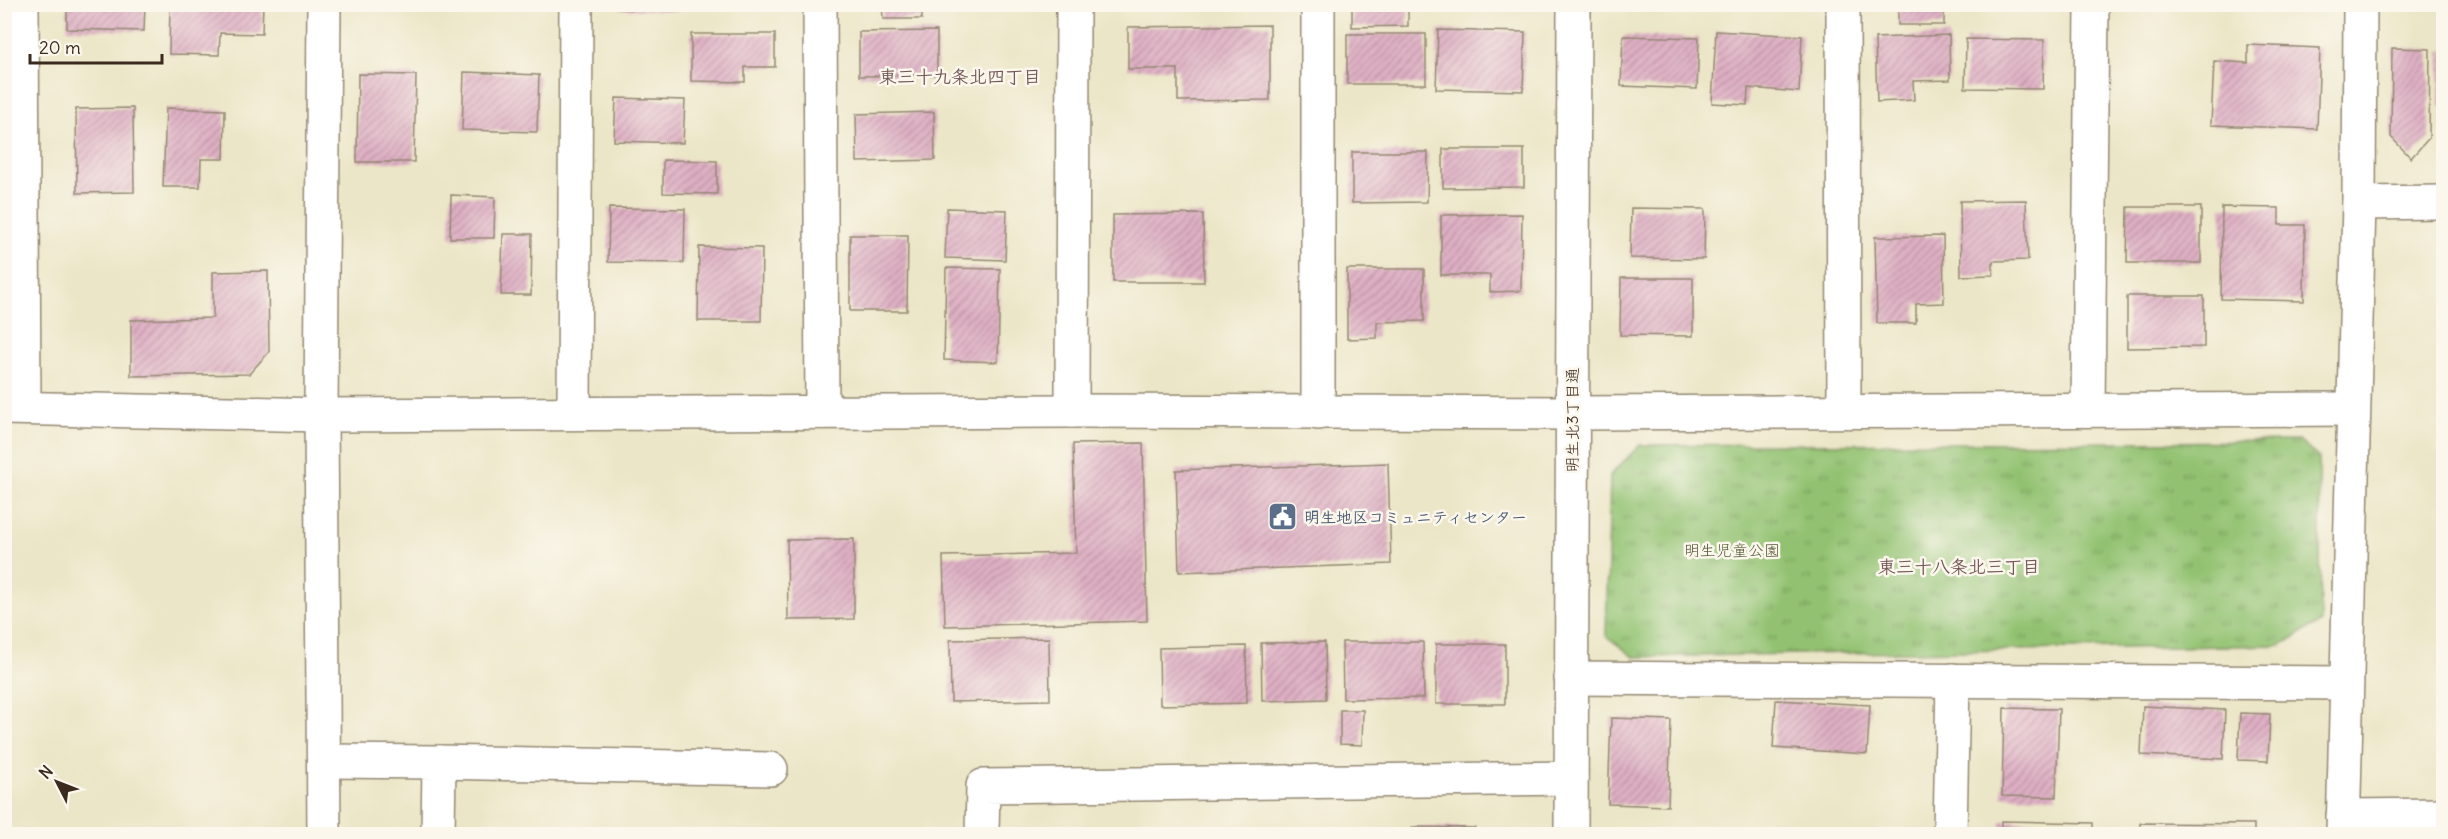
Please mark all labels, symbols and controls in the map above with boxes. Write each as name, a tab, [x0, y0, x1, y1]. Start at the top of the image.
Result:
scale bar	[30, 27, 162, 65]
text: 20 m	[39, 36, 81, 59]
district label: 東三十九条北四丁目	[879, 65, 1041, 88]
street label: 明生北3丁目通	[1562, 367, 1582, 473]
public building icon: 明生地区コミュニティセンター	[1267, 501, 1299, 533]
place label: 明生地区コミュニティセンター	[1304, 507, 1527, 527]
park label: 明生児童公園	[1684, 540, 1780, 560]
district label: 東三十八条北三丁目	[1878, 555, 2040, 578]
north arrow	[27, 752, 87, 812]
text: N	[35, 761, 57, 783]

